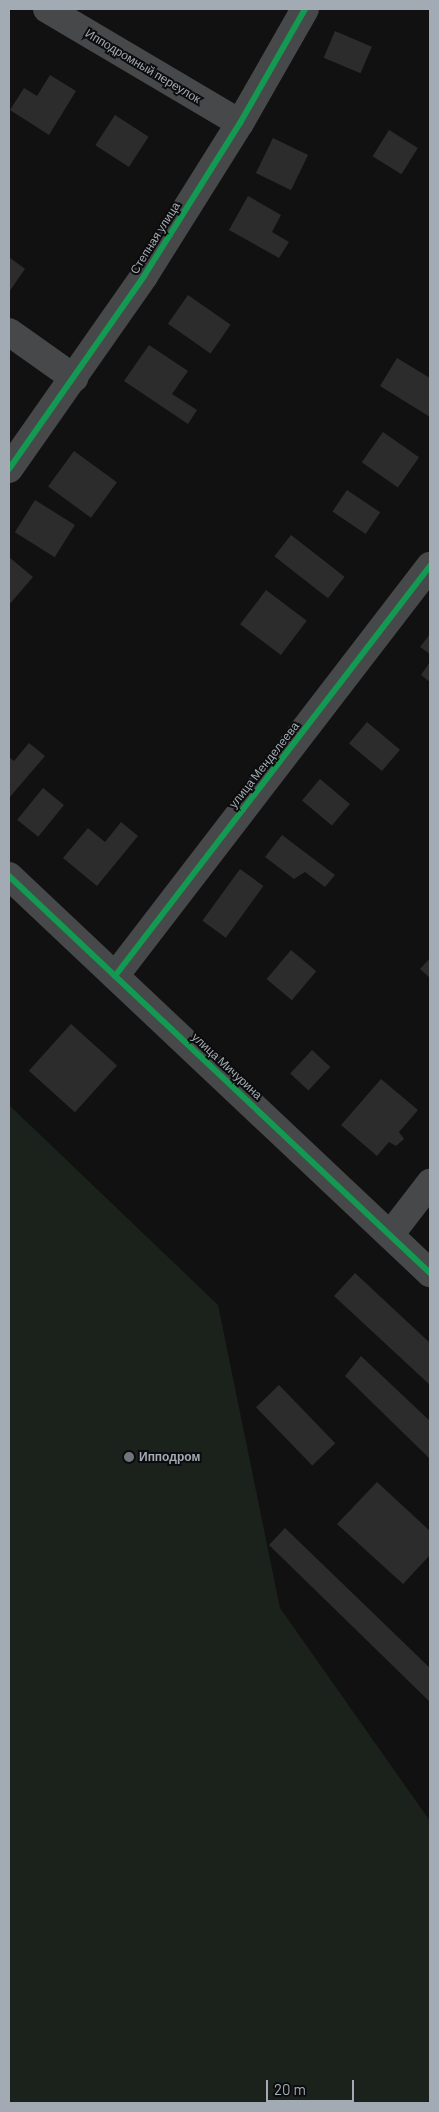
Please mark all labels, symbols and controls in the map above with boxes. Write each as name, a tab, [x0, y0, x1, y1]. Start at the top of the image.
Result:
street label: Ипподромный переулок	[83, 26, 203, 106]
street label: Степная улица	[127, 199, 183, 277]
street label: улица Менделеева	[226, 719, 302, 811]
street label: улица Мичурина	[189, 1030, 265, 1102]
place label: Ипподром	[139, 1450, 200, 1464]
marker: Ипподром	[123, 1451, 135, 1463]
scale bar	[269, 2070, 356, 2102]
text: 20 m	[274, 2080, 306, 2098]

